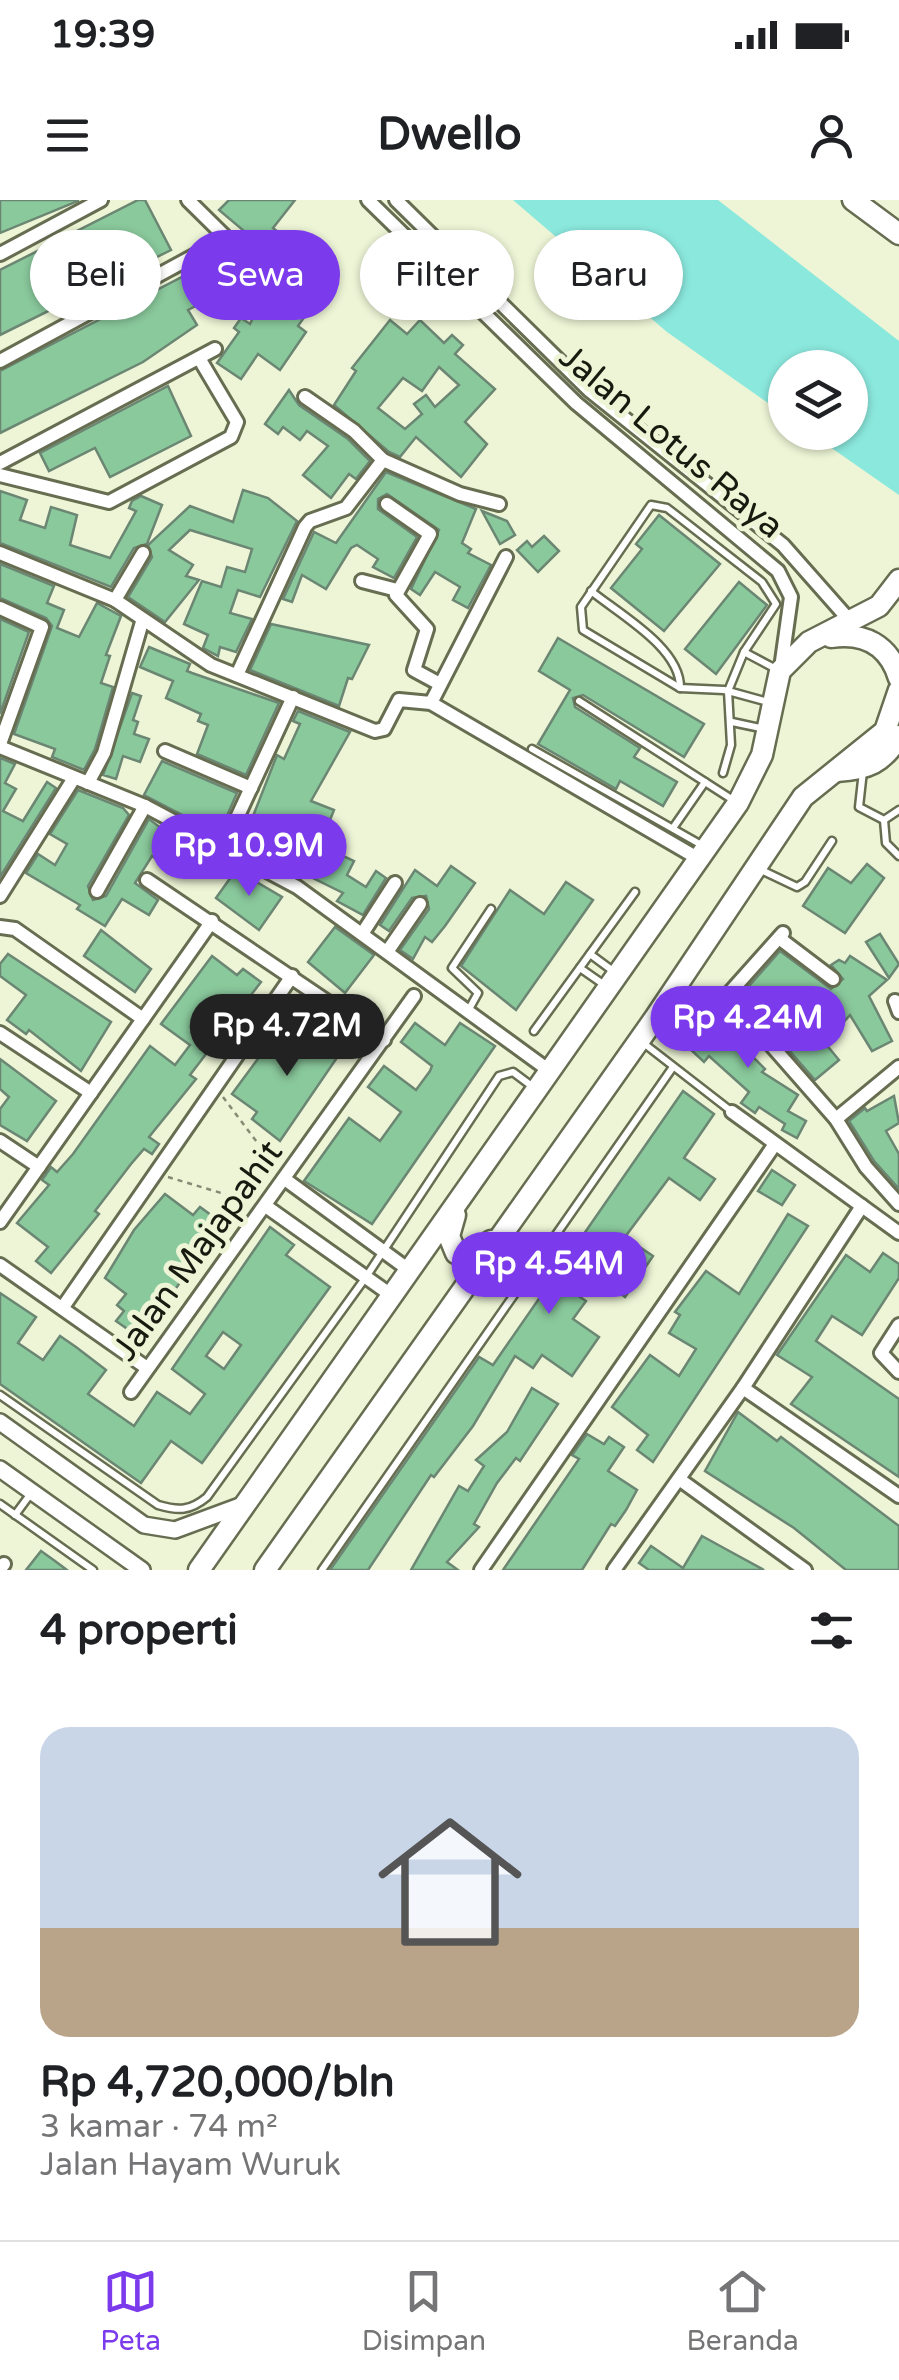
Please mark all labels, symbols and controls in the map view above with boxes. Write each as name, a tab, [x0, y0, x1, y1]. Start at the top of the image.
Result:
text: 19:39	[50, 12, 155, 58]
icon: menu	[40, 108, 95, 163]
text: Dwello	[377, 108, 522, 162]
icon: person	[804, 108, 859, 163]
chip: Beli	[30, 230, 161, 320]
chip: Sewa	[181, 230, 340, 320]
chip: Filter	[360, 230, 514, 320]
chip: Baru	[534, 230, 683, 320]
street label: Jalan Lotus Raya	[551, 336, 792, 548]
map controls	[768, 350, 868, 450]
button: layers	[768, 350, 868, 450]
pin: Rp 10.9M	[146, 814, 352, 899]
text: Rp 10.9M	[174, 827, 324, 865]
pin: Rp 4.24M	[645, 986, 851, 1071]
pin: Rp 4.72M	[184, 994, 390, 1079]
text: Rp 4.24M	[673, 999, 823, 1037]
text: Rp 4.72M	[212, 1007, 362, 1045]
street label: Jalan Majapahit	[104, 1132, 292, 1369]
pin: Rp 4.54M	[446, 1232, 652, 1317]
text: Rp 4.54M	[474, 1245, 624, 1283]
icon: filters	[804, 1603, 859, 1658]
text: 4 properti	[40, 1605, 238, 1656]
icon: home	[360, 1792, 540, 1972]
text: Rp 4,720,000/bln	[40, 2057, 395, 2108]
text: 3 kamar · 74 m²	[40, 2108, 278, 2146]
text: Jalan Hayam Wuruk	[40, 2146, 341, 2184]
tab: Peta	[100, 2264, 161, 2358]
tab: Disimpan	[362, 2264, 486, 2358]
tab: Beranda	[687, 2264, 799, 2358]

